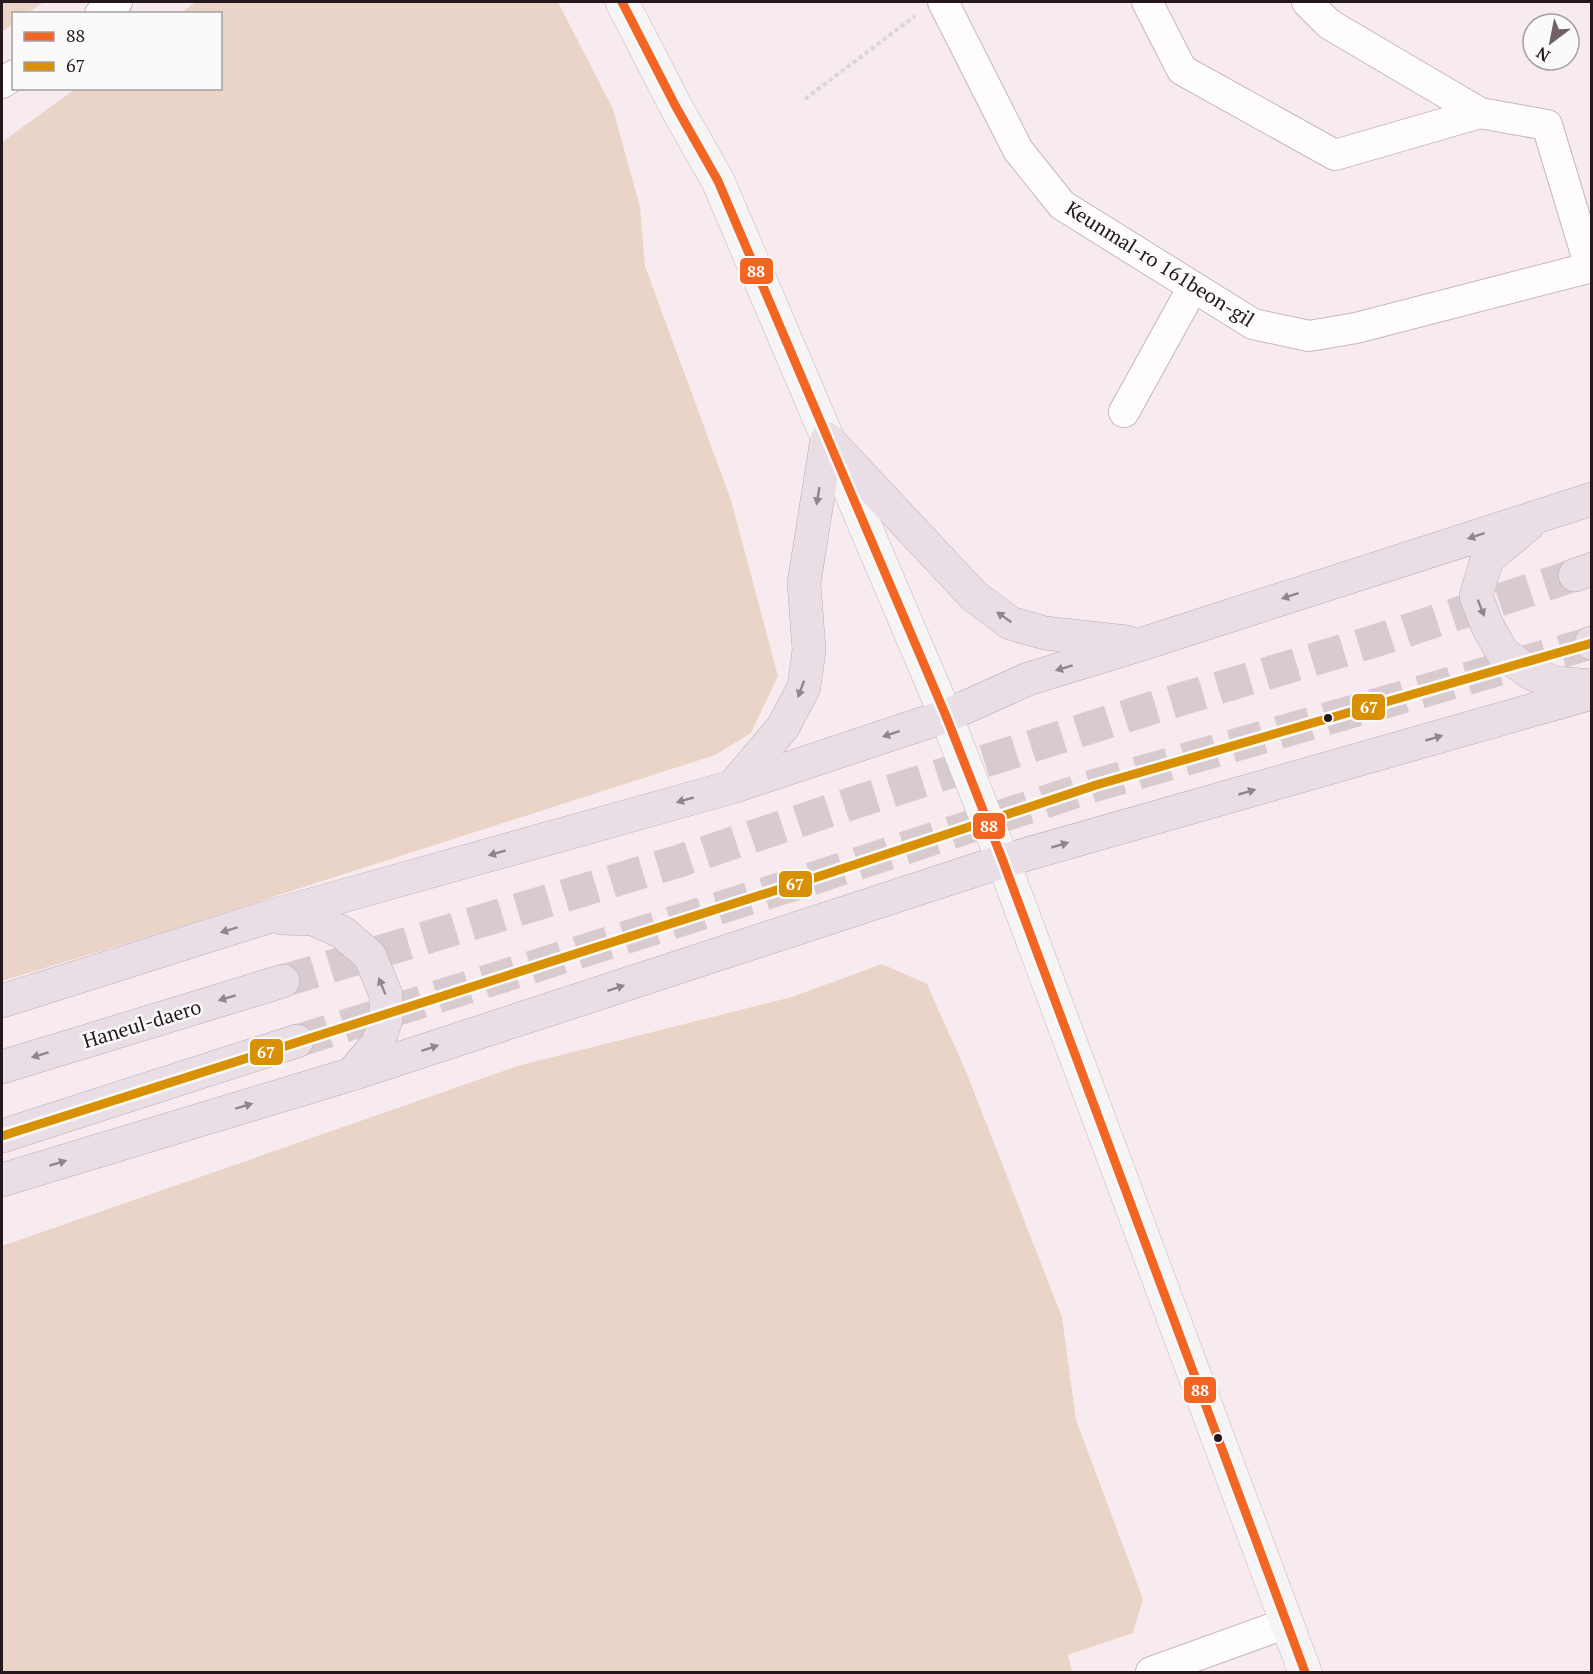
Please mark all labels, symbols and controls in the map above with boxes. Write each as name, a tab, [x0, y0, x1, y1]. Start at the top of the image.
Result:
legend	[12, 12, 222, 90]
north arrow	[1521, 12, 1581, 72]
text: 88	[66, 23, 85, 47]
text: N	[1532, 42, 1554, 67]
text: 67	[66, 53, 85, 77]
street label: Keunmal-ro 161beon-gil	[1061, 194, 1260, 333]
line badge: 88	[739, 257, 774, 285]
text: 88	[747, 260, 765, 282]
one-way arrow	[813, 487, 822, 506]
one-way arrow	[1467, 531, 1485, 541]
one-way arrow	[1281, 592, 1299, 601]
one-way arrow	[1476, 600, 1486, 618]
one-way arrow	[995, 612, 1012, 623]
one-way arrow	[1055, 663, 1073, 673]
one-way arrow	[796, 680, 806, 698]
line badge: 67	[1351, 693, 1386, 721]
text: 67	[1360, 696, 1378, 718]
unlabelled marker	[1322, 712, 1334, 724]
one-way arrow	[882, 730, 900, 739]
one-way arrow	[1426, 733, 1444, 742]
one-way arrow	[1238, 787, 1256, 796]
one-way arrow	[676, 796, 694, 805]
line badge: 88	[972, 812, 1006, 840]
text: 88	[980, 815, 998, 837]
one-way arrow	[1050, 840, 1069, 850]
one-way arrow	[488, 849, 506, 858]
line badge: 67	[778, 870, 813, 898]
text: 67	[786, 873, 804, 895]
one-way arrow	[220, 925, 238, 935]
one-way arrow	[377, 976, 387, 994]
one-way arrow	[607, 983, 625, 992]
street label: Haneul-daero	[79, 993, 204, 1054]
one-way arrow	[218, 994, 236, 1003]
line badge: 67	[249, 1038, 284, 1066]
text: 67	[257, 1041, 275, 1063]
one-way arrow	[421, 1043, 439, 1053]
one-way arrow	[31, 1051, 49, 1060]
one-way arrow	[235, 1101, 253, 1111]
one-way arrow	[49, 1158, 67, 1167]
line badge: 88	[1183, 1376, 1217, 1404]
text: 88	[1191, 1379, 1209, 1401]
unlabelled marker	[1212, 1432, 1224, 1444]

